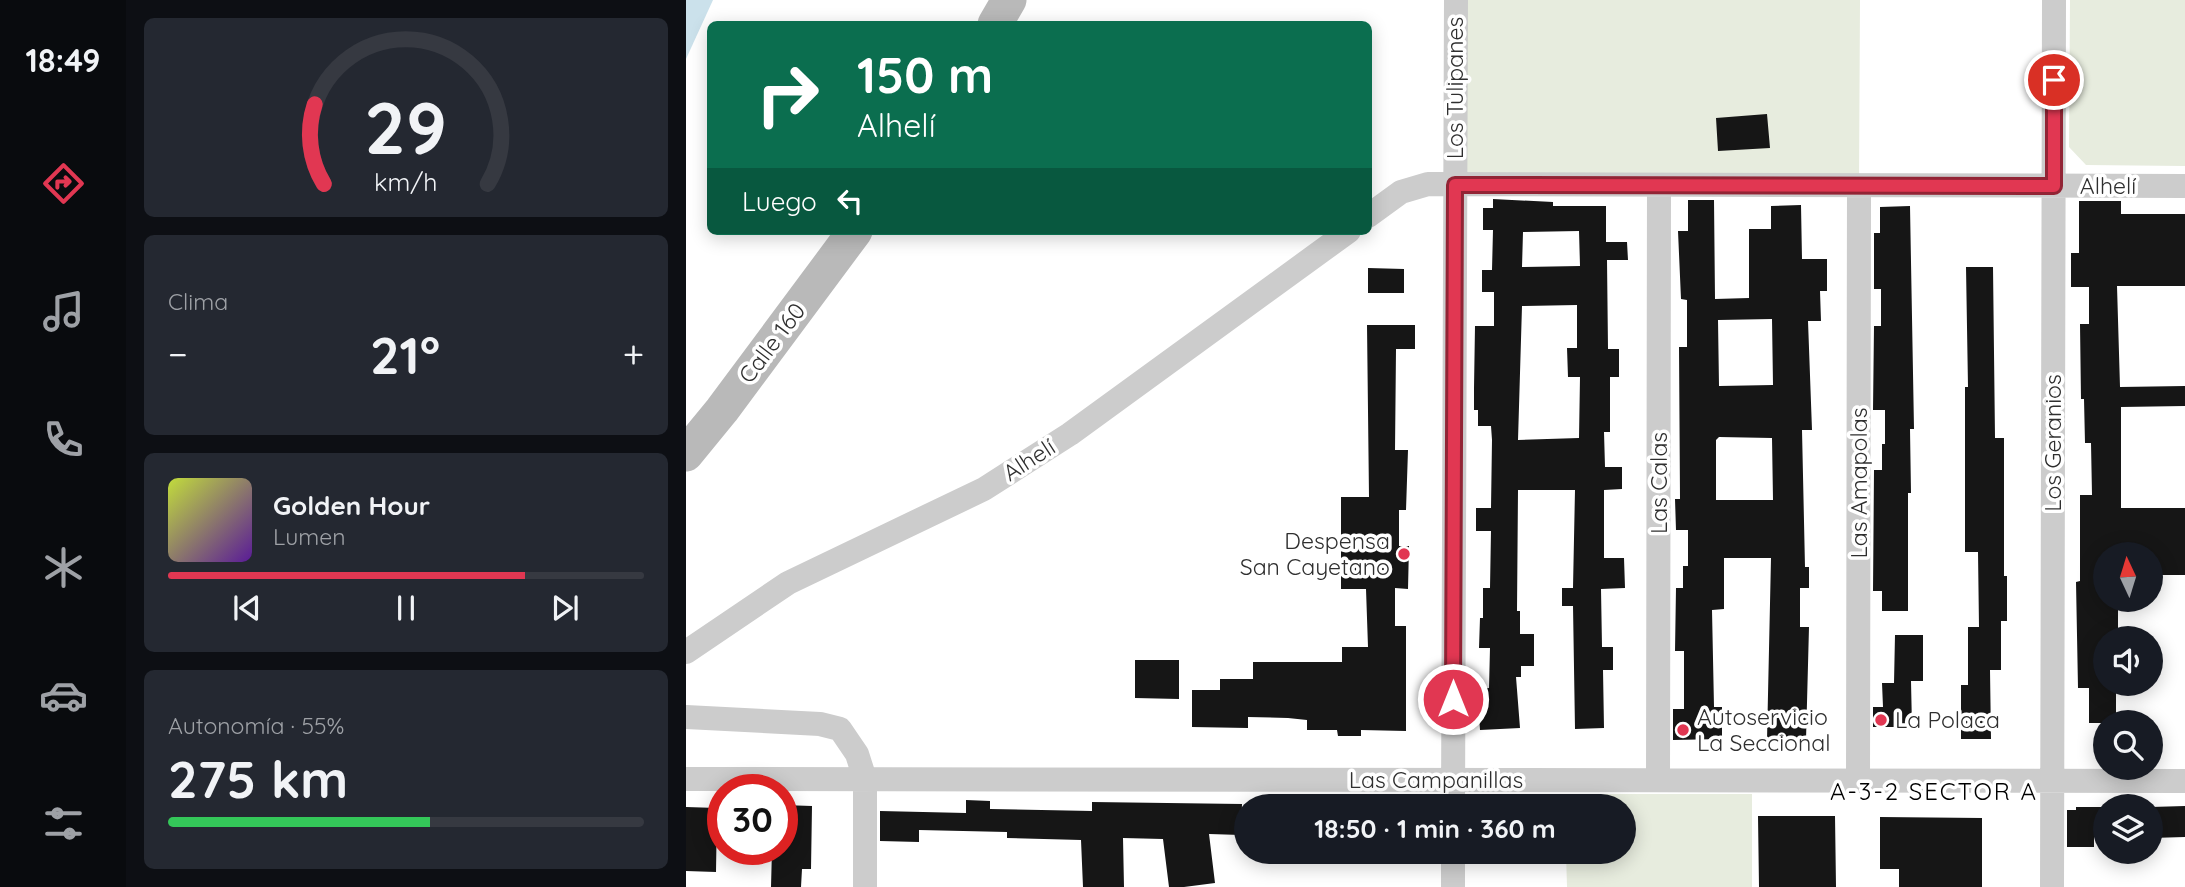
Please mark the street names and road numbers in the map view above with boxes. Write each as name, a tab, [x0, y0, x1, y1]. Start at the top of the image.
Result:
street label: Los Tulipanes	[1440, 17, 1469, 159]
street label: Alhelí	[2080, 171, 2136, 200]
street label: Calle 160	[732, 297, 811, 389]
street label: Los Geranios	[2038, 374, 2067, 512]
street label: Las Amapolas	[1844, 408, 1873, 558]
street label: Alhelí	[997, 432, 1060, 487]
street label: Las Calas	[1644, 432, 1673, 534]
street label: Las Campanillas	[1349, 765, 1523, 794]

